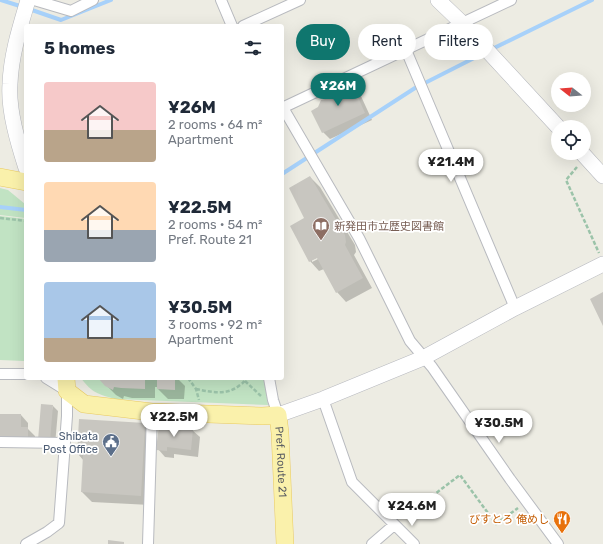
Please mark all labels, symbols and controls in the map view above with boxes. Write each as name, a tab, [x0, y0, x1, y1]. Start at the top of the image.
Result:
chip: Buy	[296, 24, 350, 60]
chip: Rent	[358, 24, 416, 60]
chip: Filters	[424, 24, 493, 60]
icon: filters	[242, 37, 264, 59]
text: 5 homes	[44, 38, 115, 58]
north arrow	[551, 72, 591, 112]
map controls	[551, 72, 591, 160]
pin: ¥26M	[314, 73, 362, 107]
text: ¥26M	[320, 78, 356, 93]
text: ¥26M	[168, 97, 216, 117]
icon: home	[76, 98, 124, 146]
text: 2 rooms · 64 m²	[168, 117, 263, 132]
button: locate	[551, 120, 591, 160]
text: Apartment	[168, 132, 233, 147]
pin: ¥21.4M	[418, 149, 484, 183]
text: ¥21.4M	[427, 154, 475, 169]
text: ¥22.5M	[168, 197, 232, 217]
icon: home	[76, 198, 124, 246]
library icon: 新発田市立歴史図書館	[311, 216, 331, 241]
text: 2 rooms · 54 m²	[168, 217, 262, 232]
place label: 新発田市立歴史図書館	[334, 220, 444, 233]
text: Pref. Route 21	[168, 232, 252, 247]
text: ¥30.5M	[168, 297, 232, 317]
icon: home	[76, 298, 124, 346]
text: 3 rooms · 92 m²	[168, 317, 262, 332]
text: Apartment	[168, 332, 233, 347]
pin: ¥22.5M	[141, 404, 207, 438]
text: ¥22.5M	[150, 409, 198, 424]
pin: ¥30.5M	[466, 410, 532, 444]
text: ¥30.5M	[474, 415, 524, 430]
street label: Pref. Route 21	[273, 426, 289, 498]
place label: Shibata Post Office	[43, 430, 98, 456]
public building icon: Shibata Post Office	[101, 432, 121, 457]
pin: ¥24.6M	[379, 493, 445, 527]
text: ¥24.6M	[388, 498, 437, 513]
restaurant icon: びすとろ 俺めし	[552, 509, 572, 534]
place label: びすとろ 俺めし	[469, 513, 549, 526]

